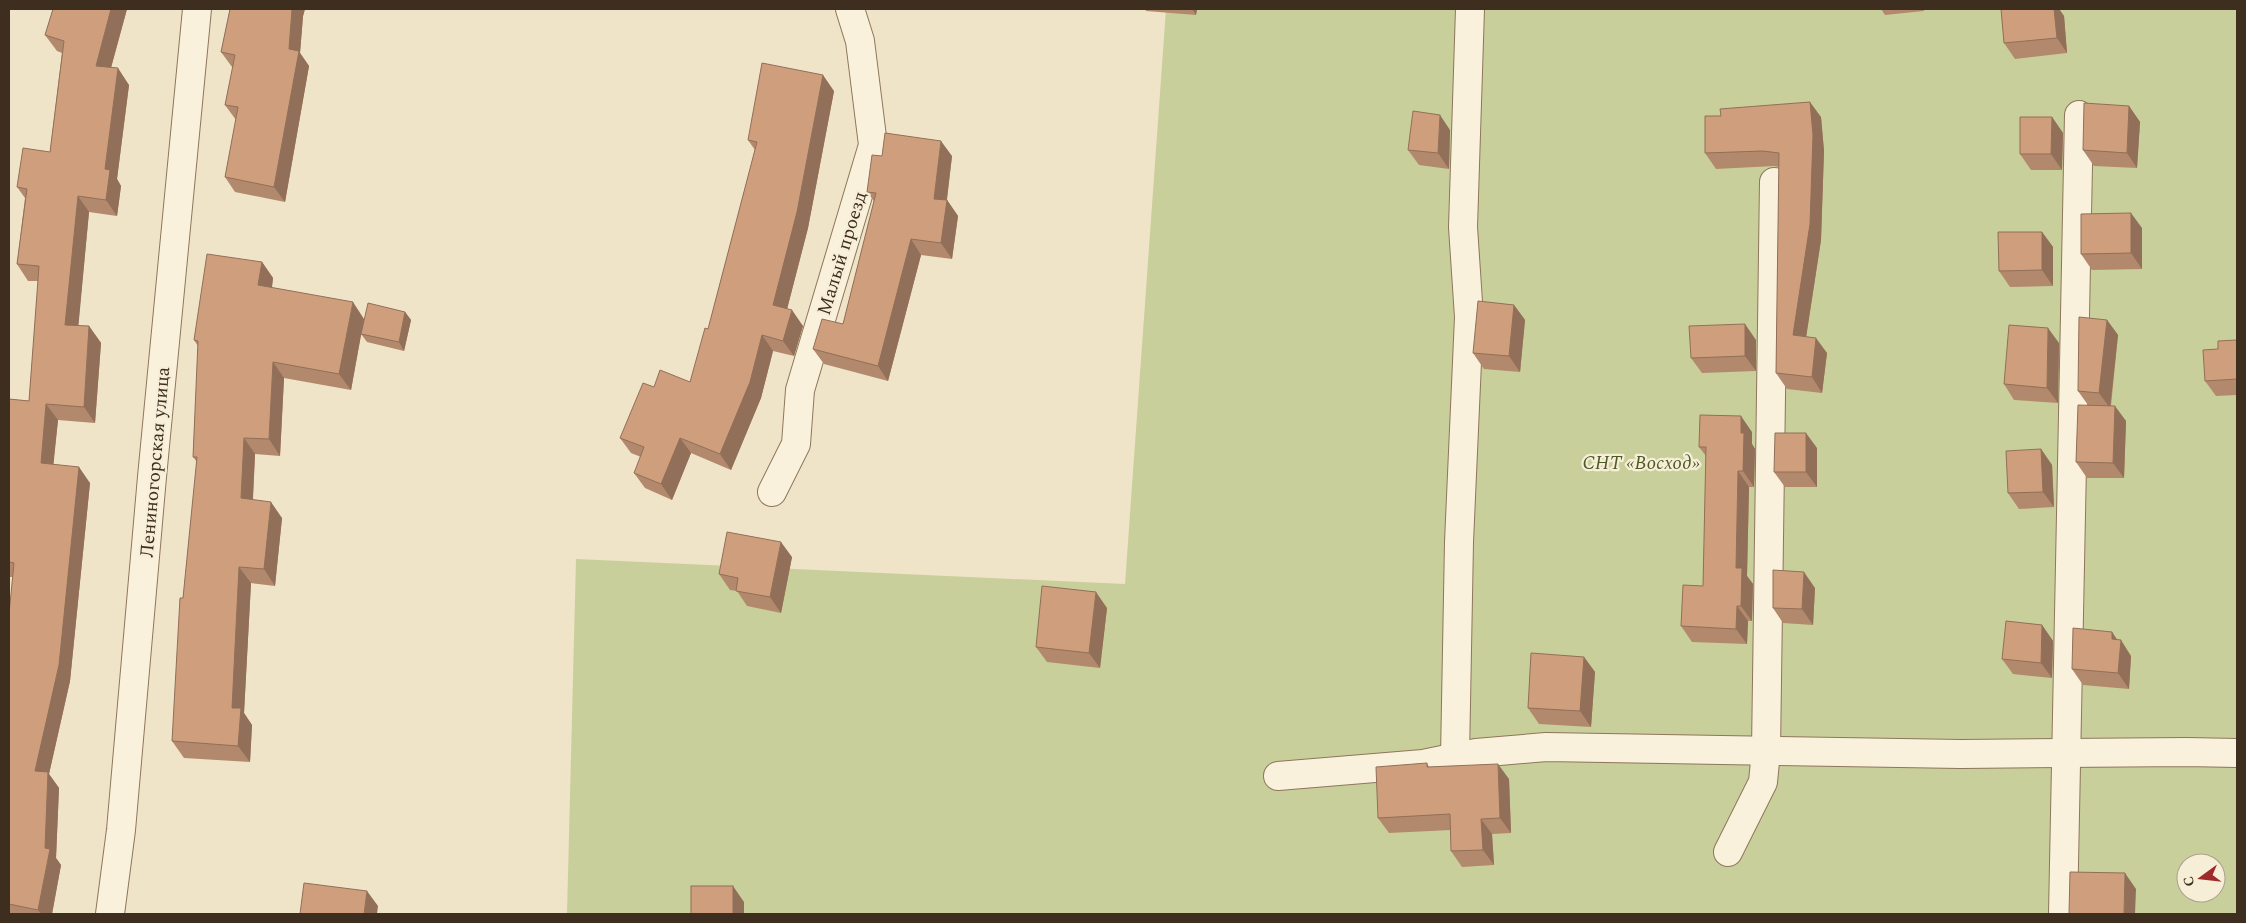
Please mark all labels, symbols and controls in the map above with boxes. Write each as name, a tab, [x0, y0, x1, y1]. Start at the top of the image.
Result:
street label: Малый проезд	[810, 188, 875, 319]
street label: Лениногорская улица	[133, 365, 178, 559]
park label: СНТ «Восход»	[1582, 449, 1700, 478]
north arrow	[2176, 853, 2226, 903]
text: С	[2177, 874, 2200, 889]

